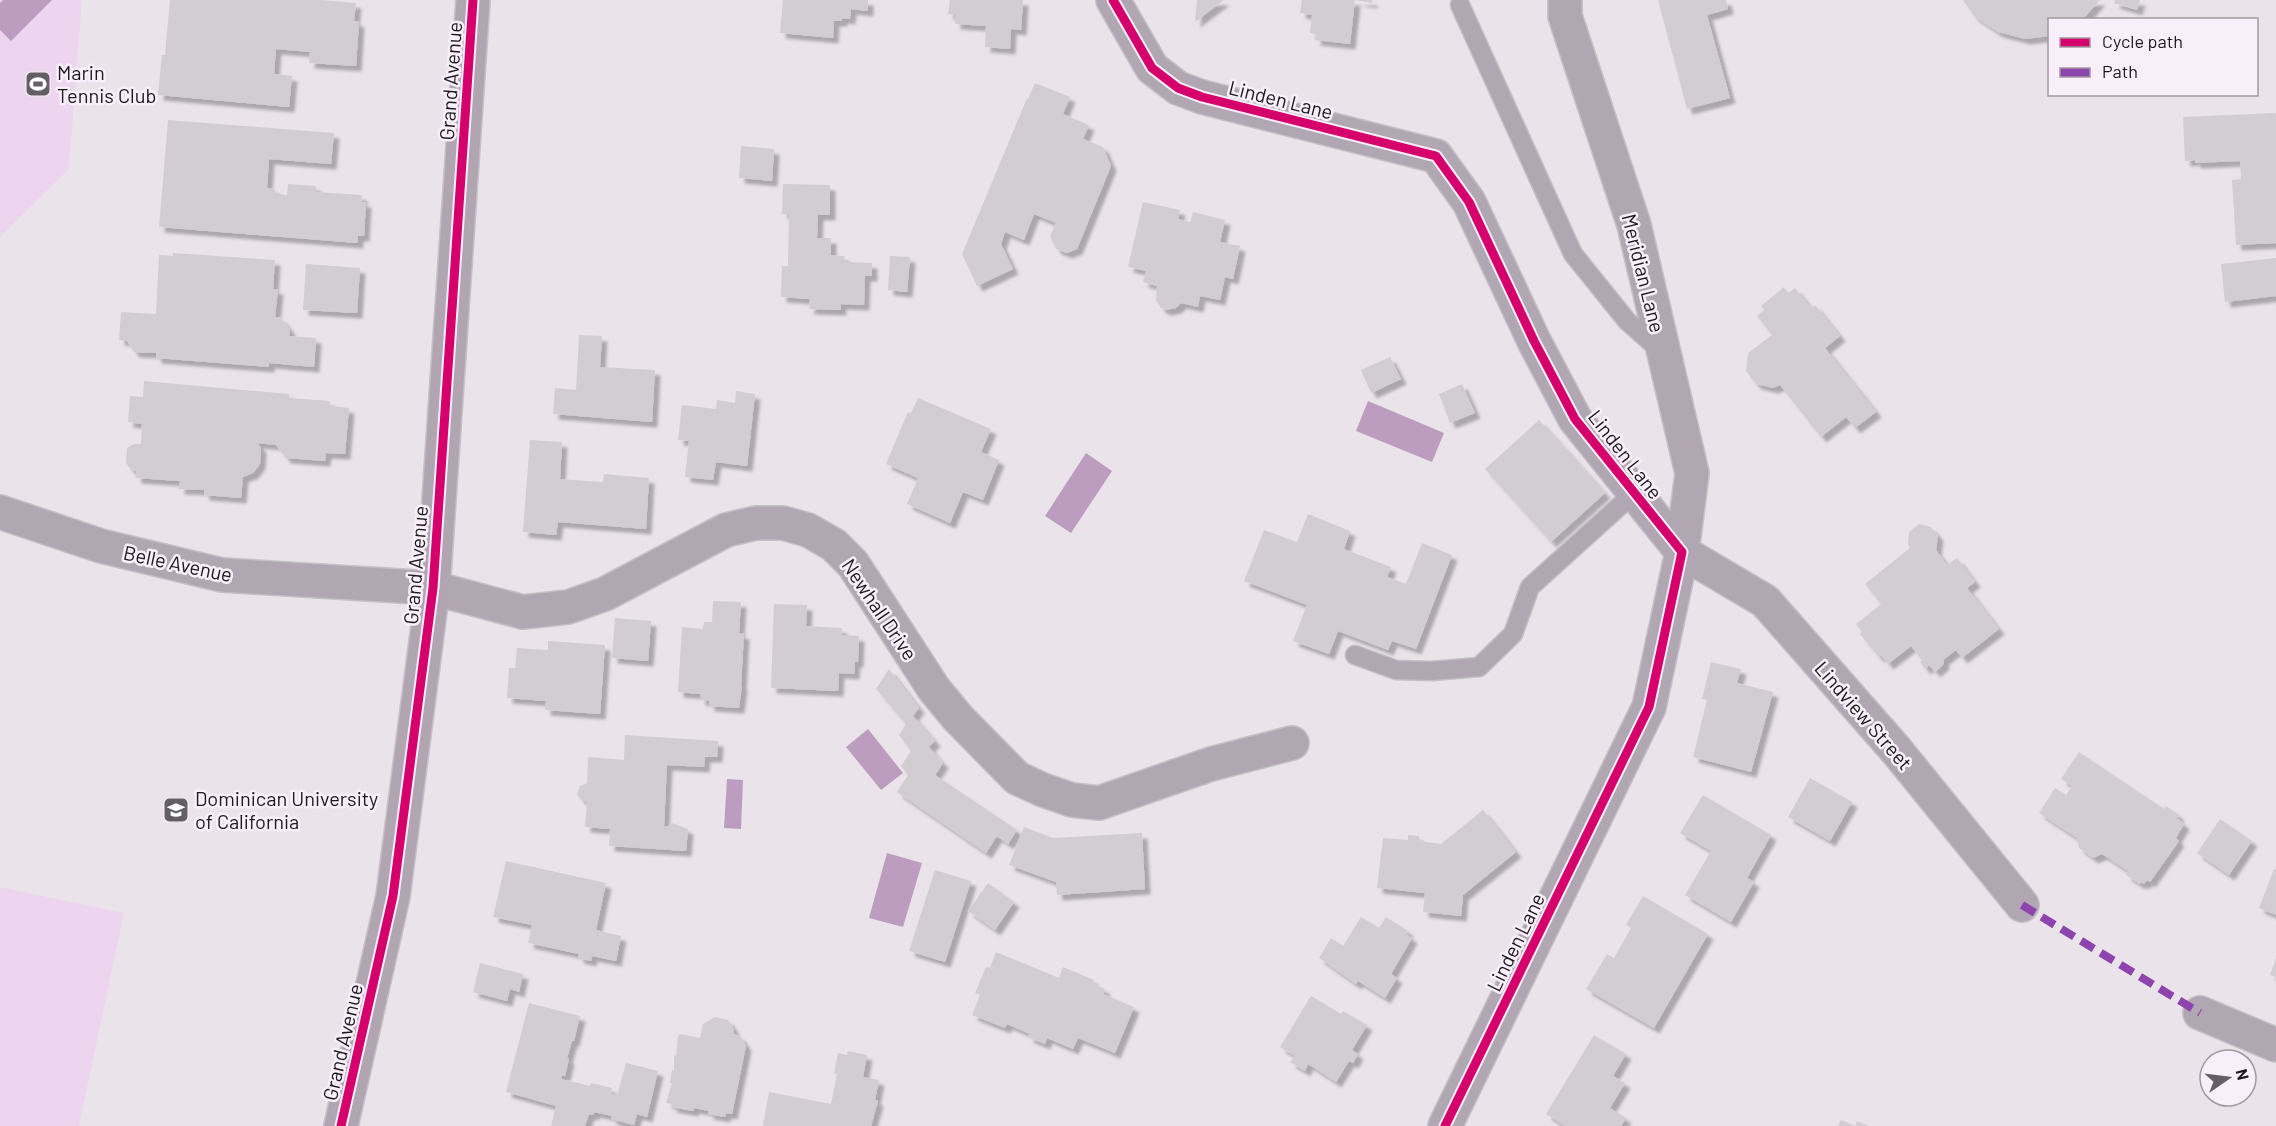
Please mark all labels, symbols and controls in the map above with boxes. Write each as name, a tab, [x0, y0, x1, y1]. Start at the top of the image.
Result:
legend	[2048, 18, 2258, 96]
street label: Grand Avenue	[434, 21, 466, 141]
text: Cycle path	[2102, 30, 2183, 52]
place label: Marin Tennis Club	[57, 60, 156, 107]
text: Path	[2102, 60, 2138, 82]
sports icon: Marin Tennis Club	[23, 69, 53, 99]
street label: Linden Lane	[1227, 74, 1335, 124]
street label: Meridian Lane	[1618, 211, 1670, 335]
street label: Linden Lane	[1584, 405, 1668, 503]
street label: Grand Avenue	[398, 505, 432, 625]
street label: Belle Avenue	[121, 540, 235, 586]
street label: Newhall Drive	[837, 554, 923, 664]
street label: Lindview Street	[1810, 656, 1918, 774]
place label: Dominican University of California	[195, 786, 378, 833]
school or university icon: Dominican University of California	[161, 795, 191, 825]
street label: Linden Lane	[1481, 889, 1549, 995]
street label: Grand Avenue	[317, 981, 367, 1103]
north arrow	[2198, 1048, 2258, 1108]
text: N	[2233, 1067, 2254, 1082]

